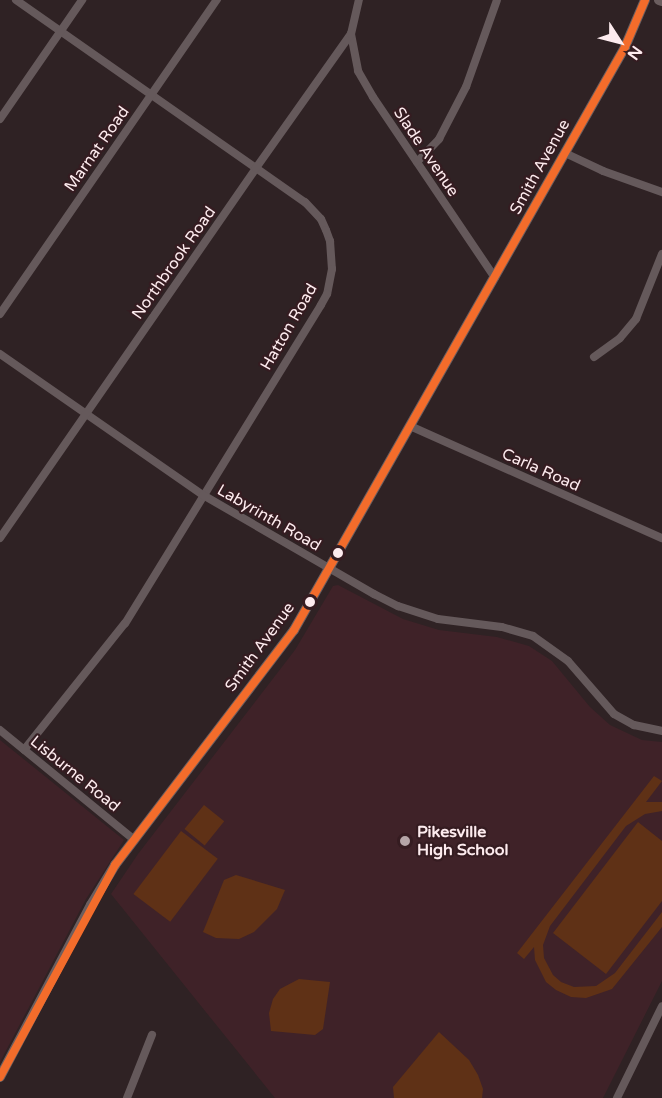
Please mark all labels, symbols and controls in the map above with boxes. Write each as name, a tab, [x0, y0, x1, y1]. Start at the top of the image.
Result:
north arrow	[590, 12, 650, 72]
text: N	[623, 41, 646, 64]
street label: Marnat Road	[61, 103, 133, 195]
street label: Slade Avenue	[389, 104, 463, 200]
street label: Smith Avenue	[506, 116, 574, 218]
street label: Northbrook Road	[128, 203, 220, 323]
street label: Hatton Road	[256, 280, 322, 374]
street label: Carla Road	[499, 444, 583, 496]
street label: Labyrinth Road	[214, 481, 324, 555]
unlabelled marker	[332, 547, 344, 559]
unlabelled marker	[304, 596, 316, 608]
street label: Smith Avenue	[221, 599, 299, 695]
street label: Lisburne Road	[26, 732, 124, 816]
place label: Pikesville High School	[417, 822, 508, 860]
marker: Pikesville High School	[398, 834, 412, 848]

